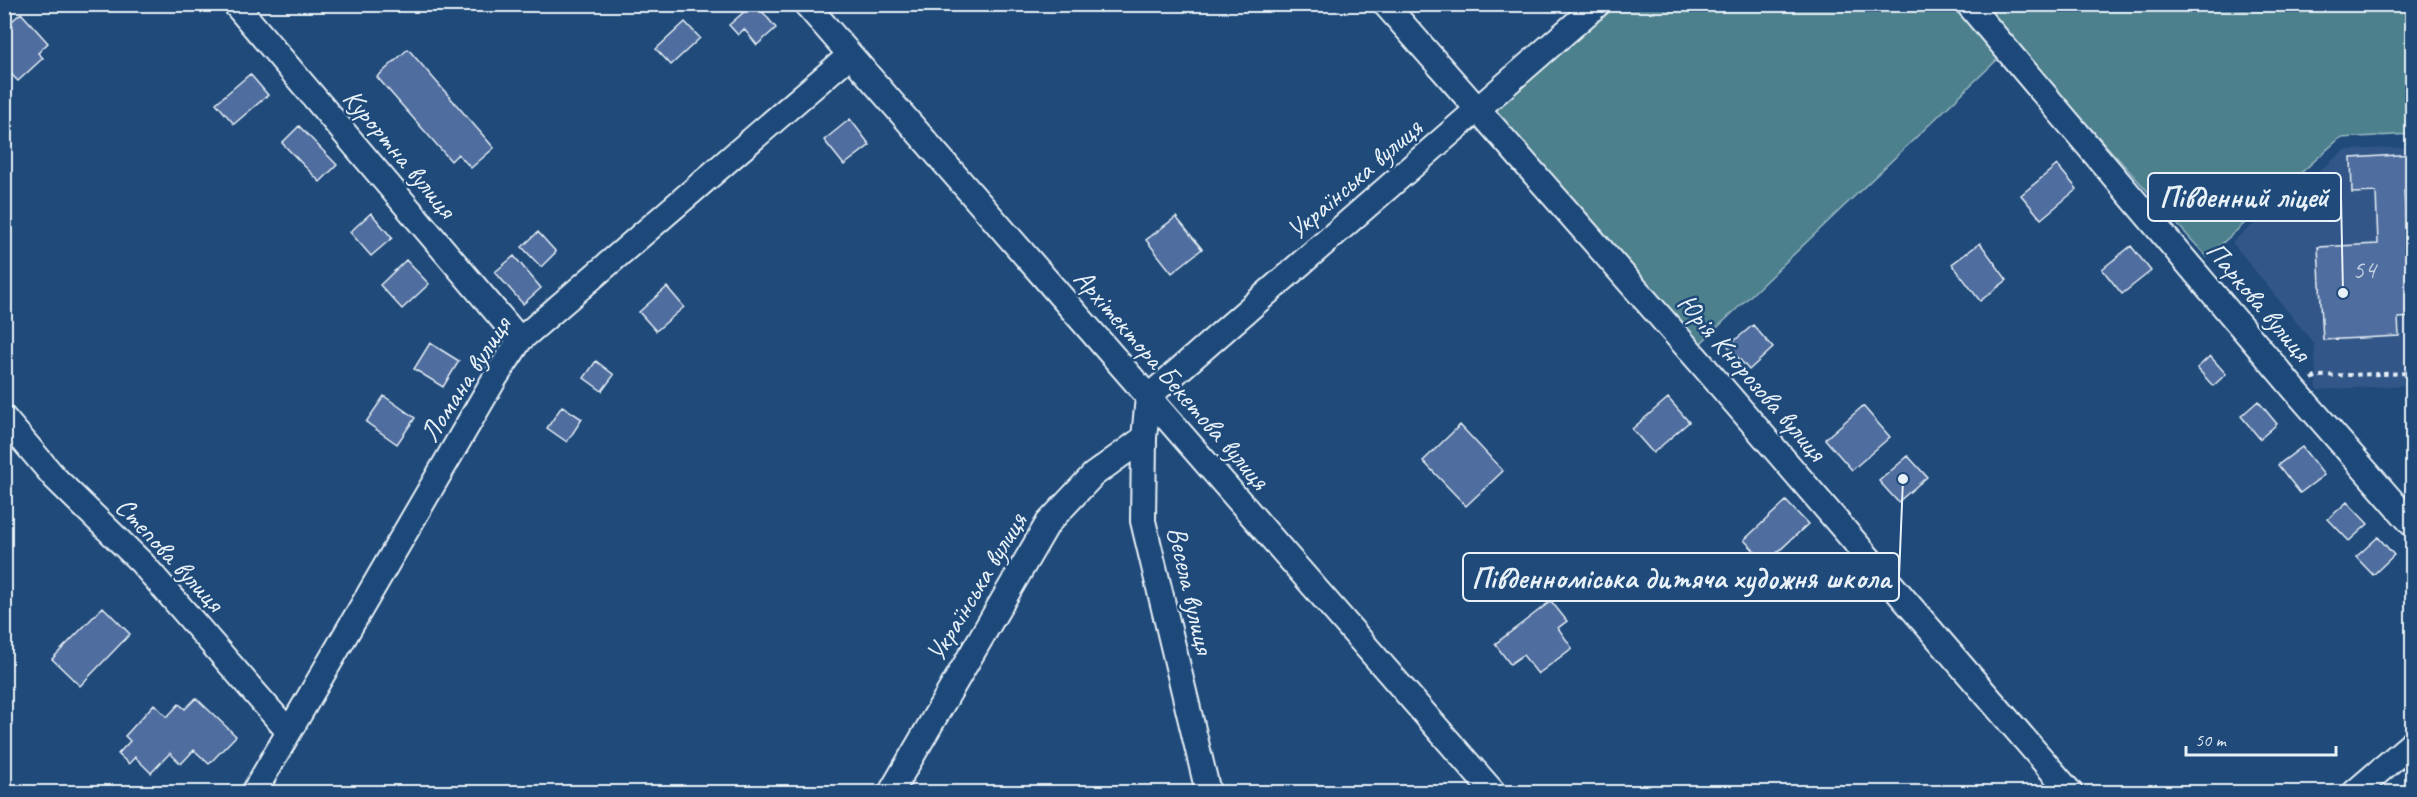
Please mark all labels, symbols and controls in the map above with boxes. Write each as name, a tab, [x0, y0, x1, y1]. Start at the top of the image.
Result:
street label: Курортна вулиця	[336, 81, 466, 227]
street label: Українська вулиця	[1279, 110, 1430, 247]
callout: Південний ліцей	[2148, 173, 2341, 221]
text: Південний ліцей	[2159, 178, 2331, 216]
street label: Паркова вулиця	[2199, 234, 2321, 370]
house number: 54	[2352, 253, 2378, 286]
street label: Архітектора Бекетова вулиця	[1066, 261, 1278, 497]
street label: Юрія Кнорозова вулиця	[1670, 286, 1836, 470]
street label: Ломана вулиця	[411, 308, 520, 448]
street label: Степова вулиця	[108, 489, 234, 621]
street label: Українська вулиця	[918, 505, 1035, 668]
street label: Весела вулиця	[1159, 523, 1223, 659]
callout: Південноміська дитяча художня школа	[1463, 553, 1899, 601]
text: Південноміська дитяча художня школа	[1471, 559, 1893, 598]
scale bar	[2186, 719, 2336, 757]
text: 50 m	[2195, 729, 2228, 751]

